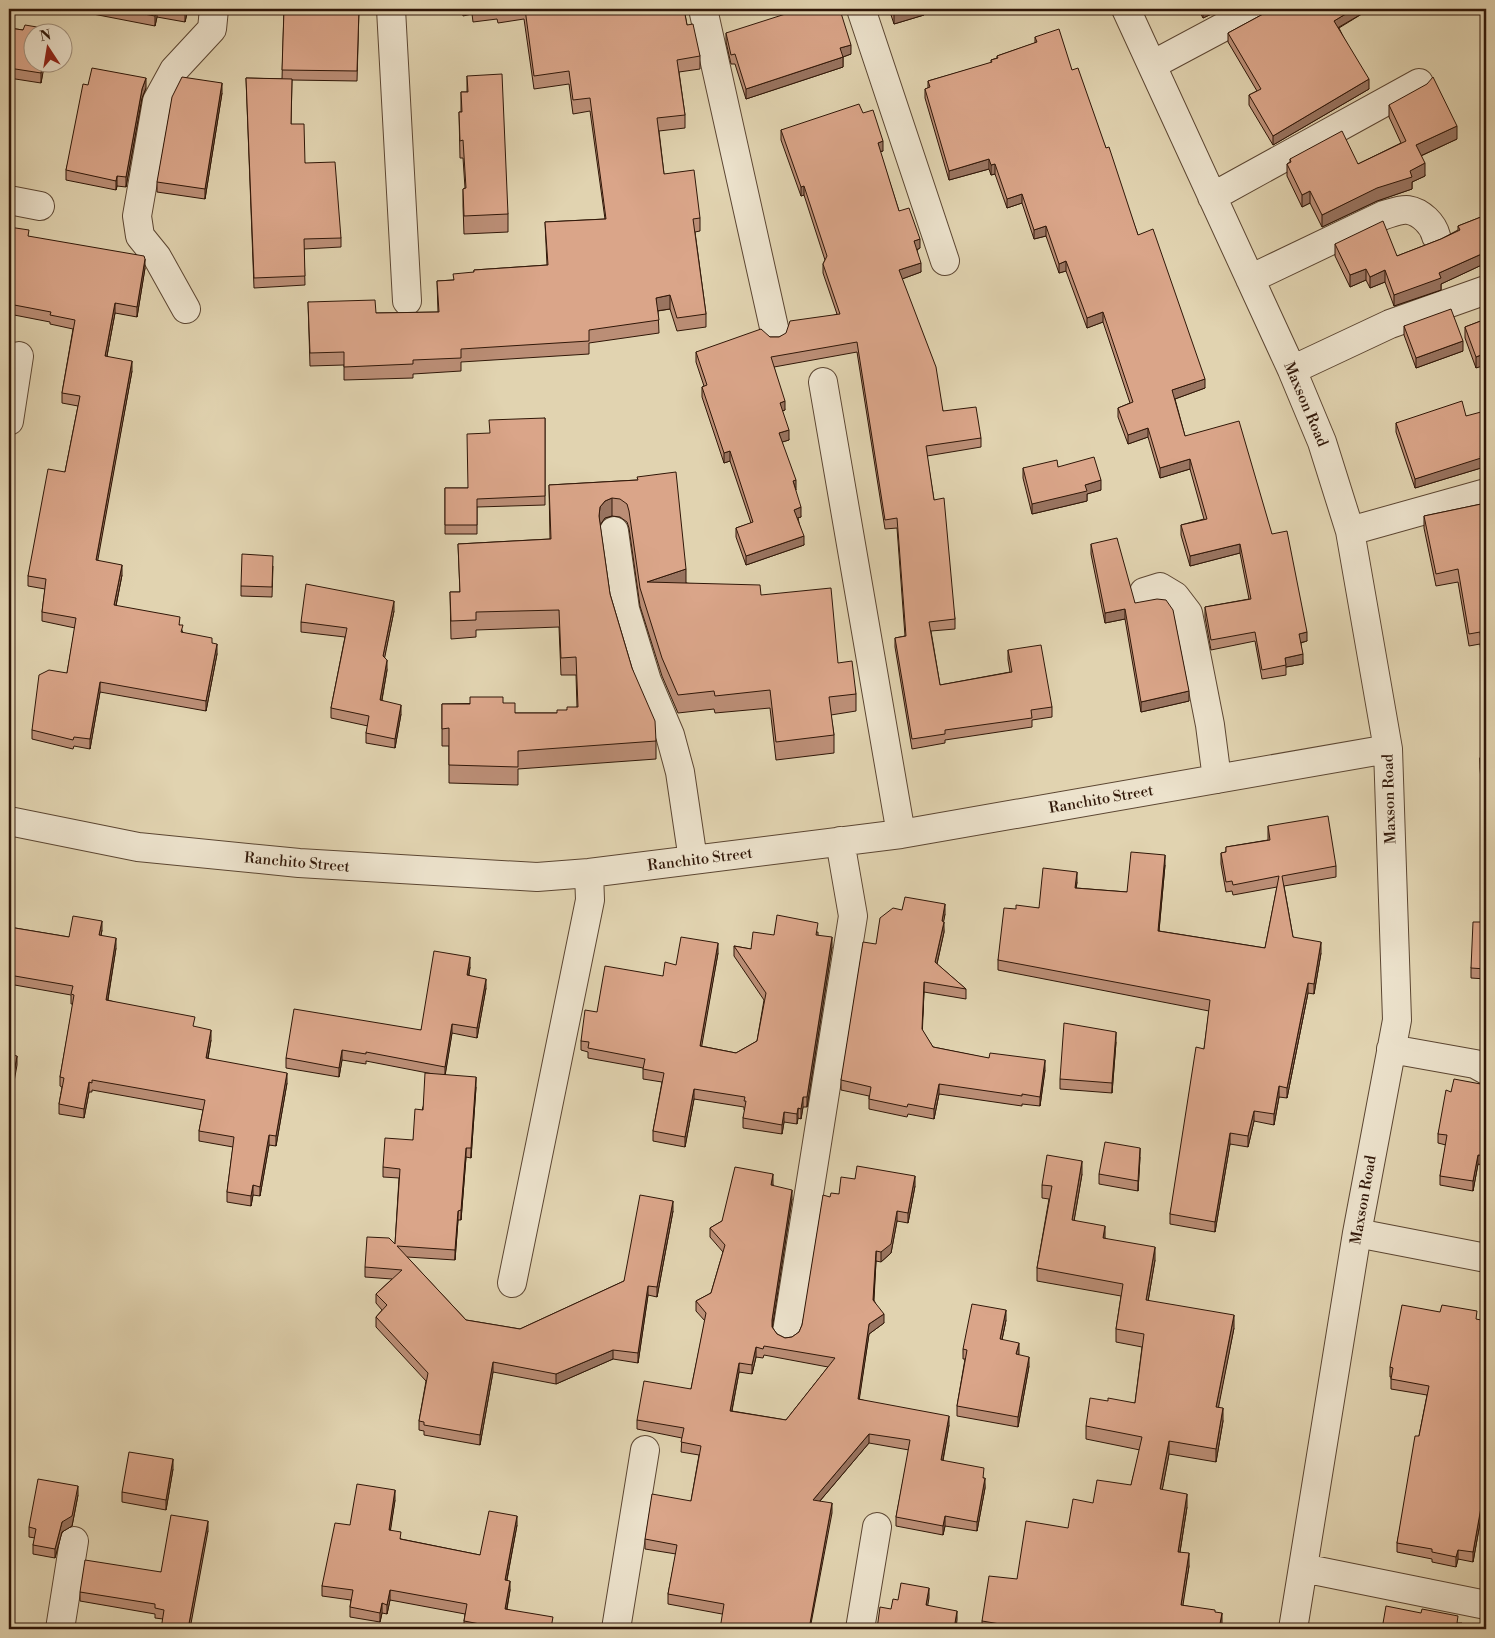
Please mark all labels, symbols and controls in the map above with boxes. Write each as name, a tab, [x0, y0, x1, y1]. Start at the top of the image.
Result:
north arrow	[22, 22, 72, 72]
text: N	[38, 26, 53, 46]
street label: Maxson Road	[1279, 359, 1332, 450]
street label: Maxson Road	[1378, 753, 1401, 844]
street label: Ranchito Street	[1047, 781, 1156, 818]
street label: Ranchito Street	[646, 844, 754, 875]
street label: Ranchito Street	[243, 848, 351, 877]
street label: Maxson Road	[1346, 1154, 1381, 1246]

